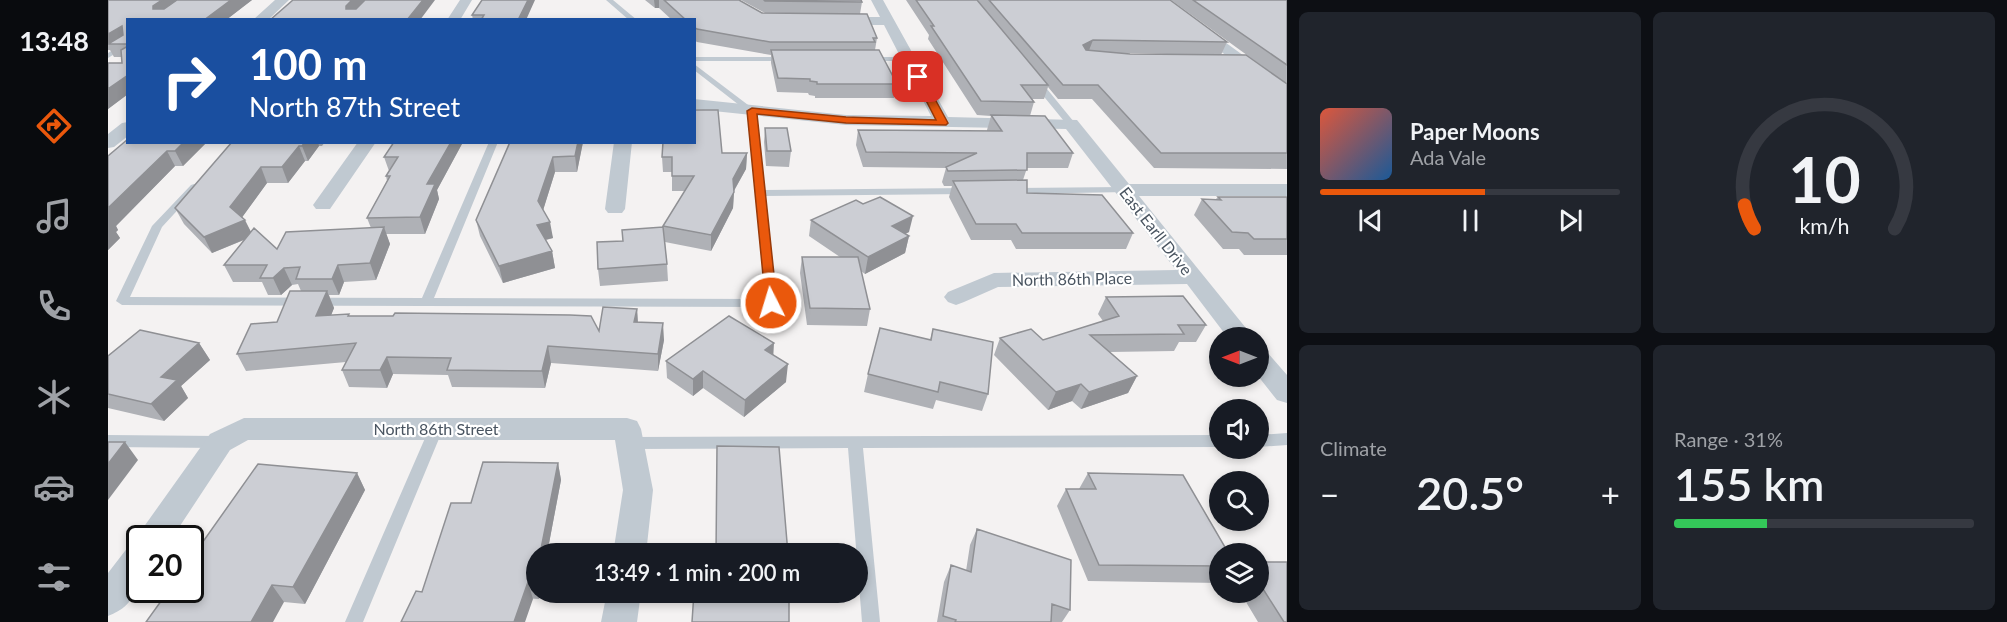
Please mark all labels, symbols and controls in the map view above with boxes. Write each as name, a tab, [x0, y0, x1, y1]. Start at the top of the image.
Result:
text: 13:48	[19, 24, 89, 57]
text: 100 m	[249, 39, 367, 89]
icon: right	[150, 42, 228, 120]
pin	[892, 51, 943, 102]
icon: arrive	[901, 60, 934, 93]
text: North 87th Street	[249, 90, 460, 123]
icon: directions	[33, 105, 75, 147]
text: Paper Moons	[1410, 118, 1540, 145]
text: 10	[1788, 142, 1860, 217]
text: Ada Vale	[1410, 145, 1486, 169]
street label: East Earll Drive	[1116, 183, 1197, 279]
icon: music	[33, 195, 75, 237]
icon: previous	[1354, 204, 1387, 237]
icon: pause	[1454, 204, 1487, 237]
icon: next	[1554, 204, 1587, 237]
text: km/h	[1799, 214, 1849, 240]
street label: North 86th Place	[1012, 268, 1132, 289]
position arrow	[739, 271, 803, 335]
icon: phone	[33, 285, 75, 327]
north arrow	[1209, 327, 1269, 387]
map controls	[1209, 327, 1269, 603]
icon: climate	[33, 376, 75, 418]
button: sound	[1209, 399, 1269, 459]
street label: North 86th Street	[373, 419, 499, 438]
text: Range · 31%	[1674, 427, 1783, 451]
text: Climate	[1320, 436, 1387, 460]
text: 155 km	[1674, 457, 1824, 511]
icon: car	[33, 466, 75, 508]
text: 20.5°	[1416, 466, 1524, 520]
button: search	[1209, 471, 1269, 531]
text: −	[1320, 474, 1339, 514]
text: +	[1601, 474, 1620, 514]
speed limit sign: 20	[126, 525, 204, 603]
button: layers	[1209, 543, 1269, 603]
icon: filters	[33, 556, 75, 598]
text: 13:49 · 1 min · 200 m	[594, 559, 800, 586]

